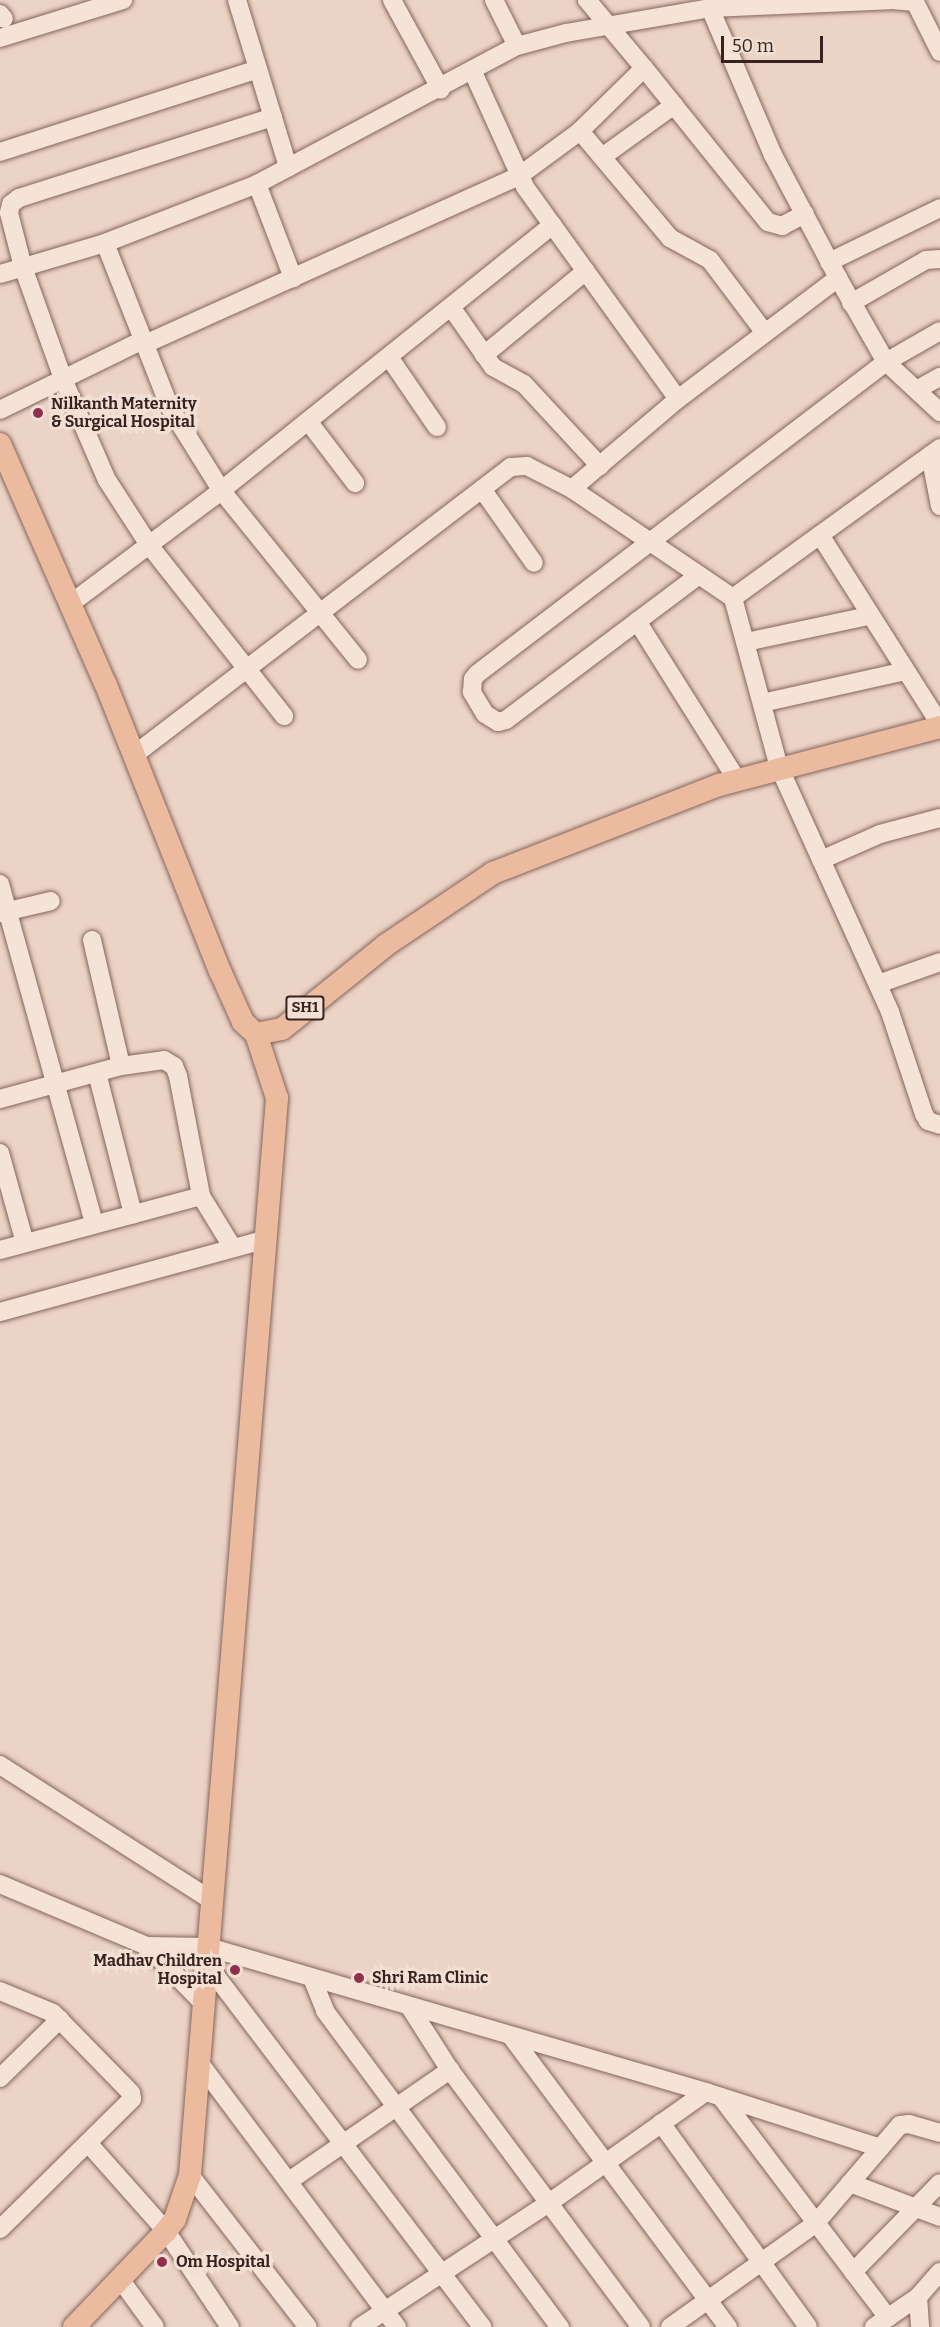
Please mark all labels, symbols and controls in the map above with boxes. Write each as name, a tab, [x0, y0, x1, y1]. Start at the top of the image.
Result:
scale bar	[724, 24, 826, 62]
text: 50 m	[732, 35, 774, 57]
place label: Nilkanth Maternity & Surgical Hospital	[51, 394, 197, 432]
marker: Nilkanth Maternity & Surgical Hospital	[29, 404, 47, 422]
road number: SH1	[284, 996, 326, 1020]
place label: Madhav Children Hospital	[93, 1951, 222, 1989]
marker: Madhav Children Hospital	[226, 1961, 244, 1979]
place label: Shri Ram Clinic	[372, 1968, 488, 1988]
marker: Shri Ram Clinic	[350, 1969, 368, 1987]
place label: Om Hospital	[176, 2252, 270, 2272]
marker: Om Hospital	[153, 2253, 171, 2271]

